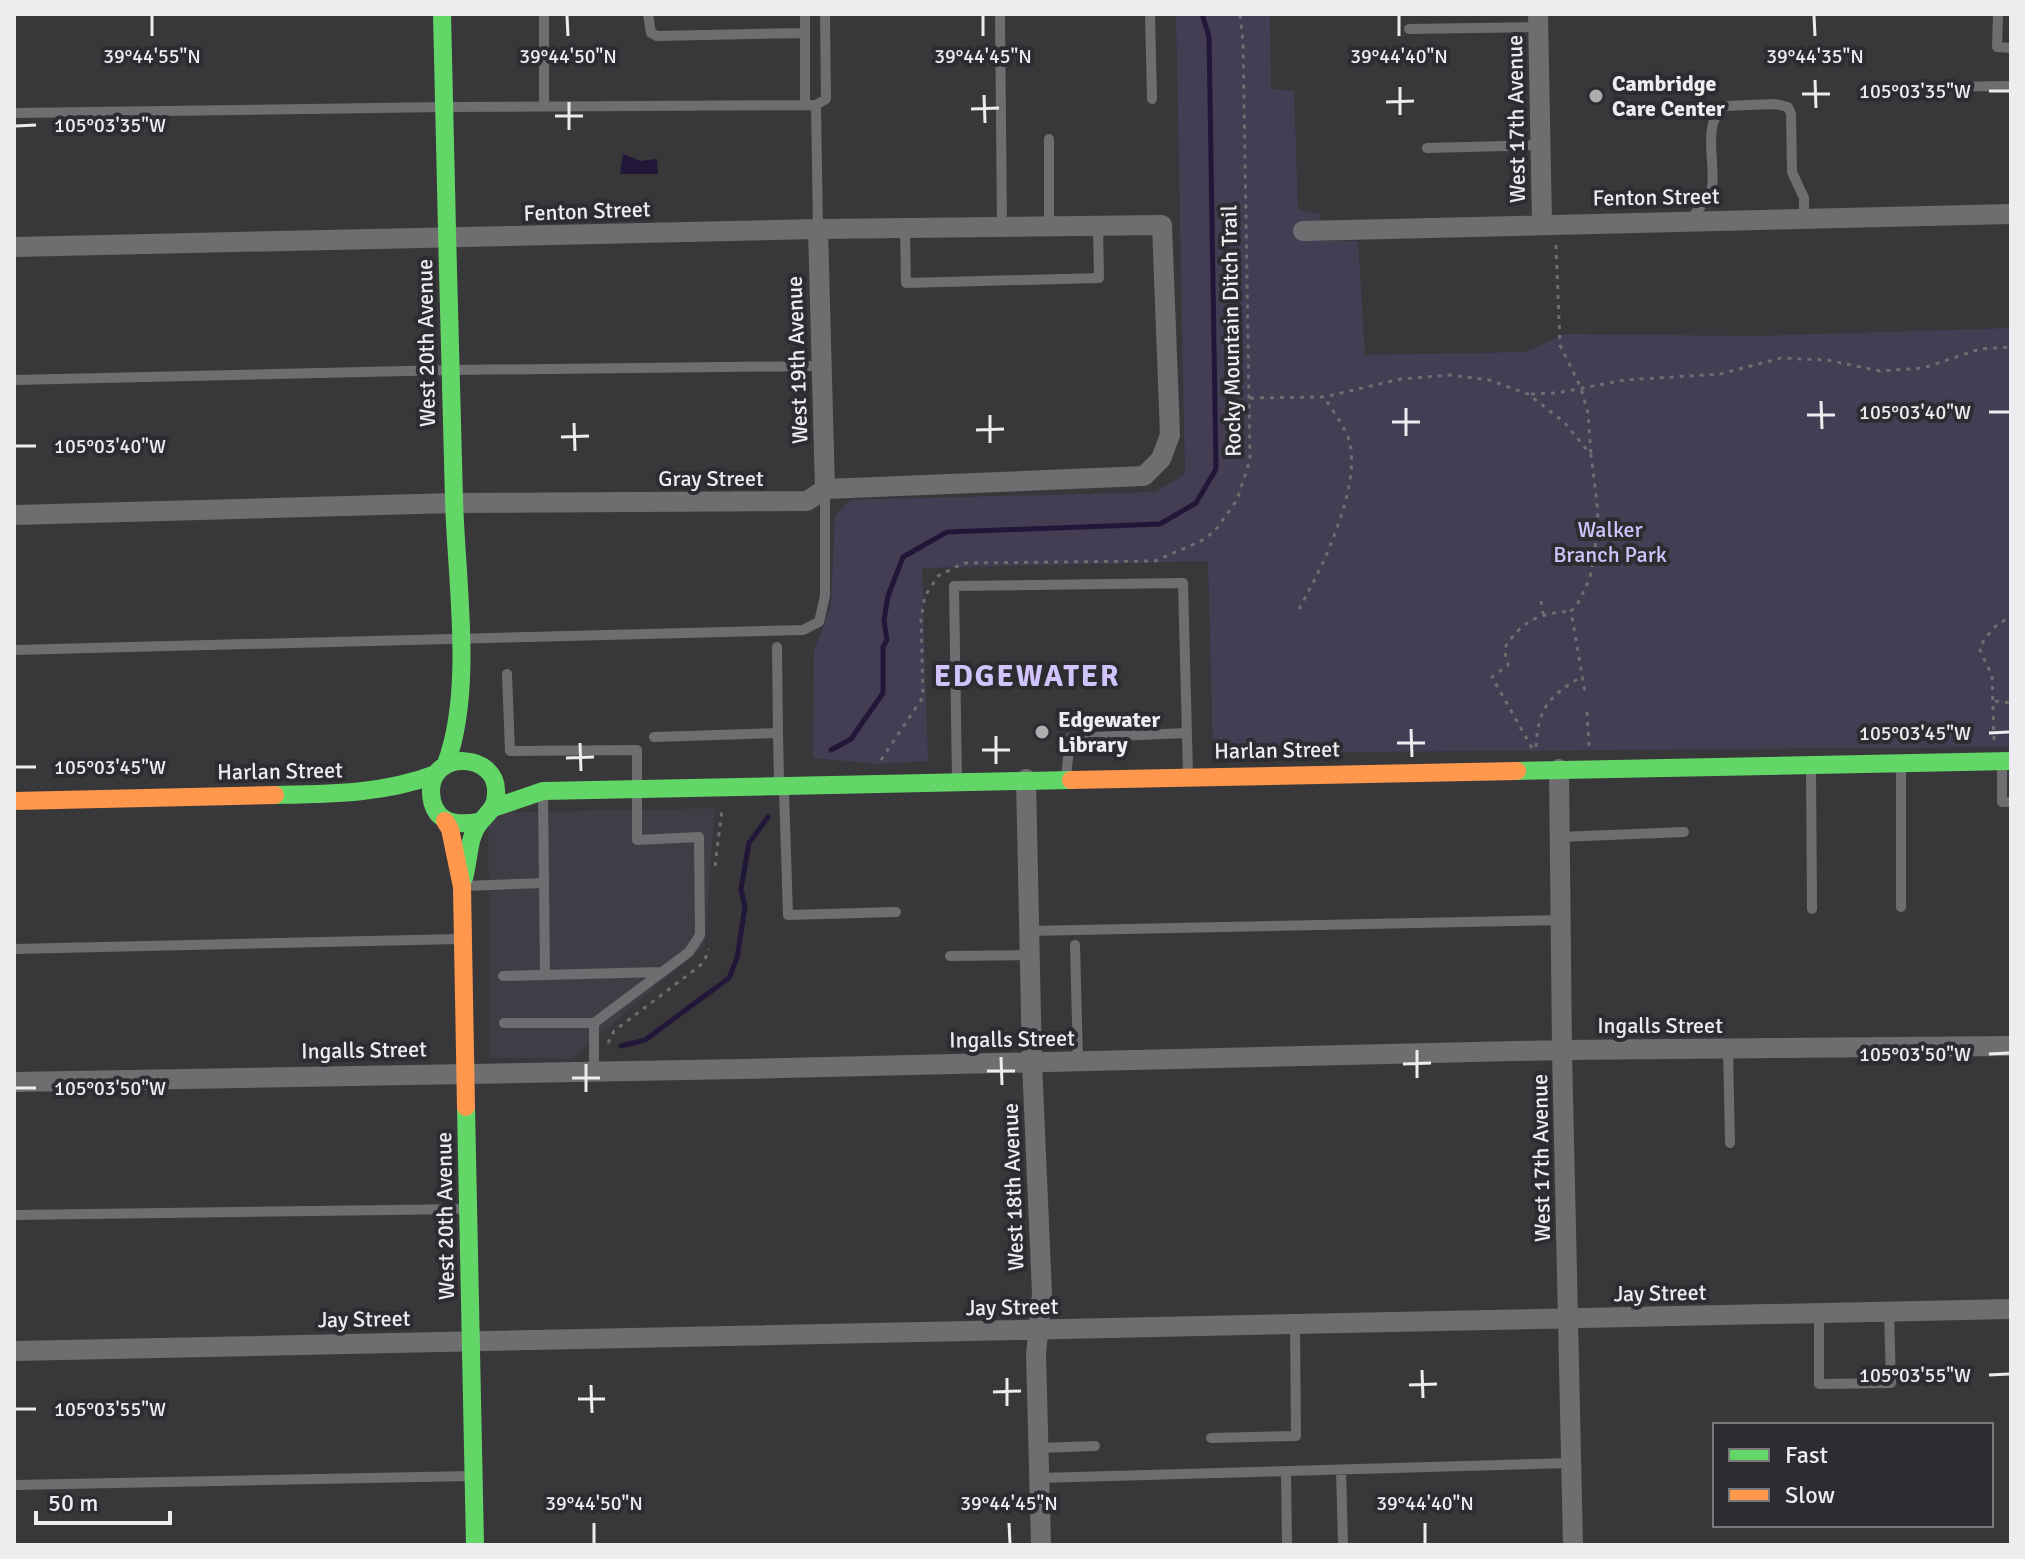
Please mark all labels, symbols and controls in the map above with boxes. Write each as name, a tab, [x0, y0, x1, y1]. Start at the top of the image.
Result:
street label: West 17th Avenue	[1501, 35, 1531, 203]
text: 39°44'55"N	[103, 44, 201, 69]
text: 39°44'50"N	[519, 44, 617, 69]
text: 39°44'45"N	[934, 44, 1032, 69]
text: 39°44'40"N	[1350, 44, 1448, 69]
text: 39°44'35"N	[1766, 44, 1864, 69]
place label: Cambridge Care Center	[1612, 70, 1725, 122]
text: 105°03'35"W	[1859, 79, 1971, 104]
marker: Cambridge Care Center	[1587, 87, 1605, 105]
text: 105°03'35"W	[54, 113, 166, 138]
street label: Fenton Street	[1592, 182, 1720, 212]
street label: Fenton Street	[523, 195, 651, 227]
street label: Rocky Mountain Ditch Trail	[1215, 205, 1247, 457]
street label: West 20th Avenue	[411, 259, 441, 427]
street label: West 19th Avenue	[781, 276, 813, 444]
text: 105°03'40"W	[1859, 400, 1971, 425]
text: 105°03'40"W	[54, 434, 166, 459]
street label: Gray Street	[658, 465, 764, 492]
park label: Walker Branch Park	[1553, 516, 1667, 568]
district label: EDGEWATER	[934, 658, 1120, 695]
place label: Edgewater Library	[1058, 706, 1160, 758]
text: 105°03'45"W	[1859, 721, 1971, 746]
marker: Edgewater Library	[1033, 723, 1051, 741]
street label: Harlan Street	[1214, 735, 1340, 765]
text: 105°03'45"W	[54, 755, 166, 780]
street label: Harlan Street	[217, 756, 343, 786]
street label: Ingalls Street	[1597, 1012, 1723, 1039]
street label: Ingalls Street	[949, 1024, 1075, 1054]
street label: Ingalls Street	[301, 1035, 427, 1065]
text: 105°03'50"W	[1859, 1042, 1971, 1067]
street label: West 17th Avenue	[1526, 1074, 1556, 1242]
text: 105°03'50"W	[54, 1076, 166, 1101]
street label: West 18th Avenue	[997, 1103, 1029, 1271]
street label: West 20th Avenue	[430, 1132, 460, 1300]
street label: Jay Street	[1613, 1279, 1707, 1307]
street label: Jay Street	[965, 1293, 1059, 1321]
street label: Jay Street	[317, 1305, 411, 1333]
text: 105°03'55"W	[1859, 1363, 1971, 1388]
text: 105°03'55"W	[54, 1397, 166, 1422]
legend	[1713, 1423, 1993, 1527]
text: Fast	[1785, 1440, 1828, 1470]
scale bar	[36, 1475, 170, 1525]
text: Slow	[1785, 1480, 1835, 1510]
text: 50 m	[48, 1488, 98, 1518]
text: 39°44'50"N	[545, 1491, 643, 1516]
text: 39°44'45"N	[960, 1491, 1058, 1516]
text: 39°44'40"N	[1376, 1491, 1474, 1516]

